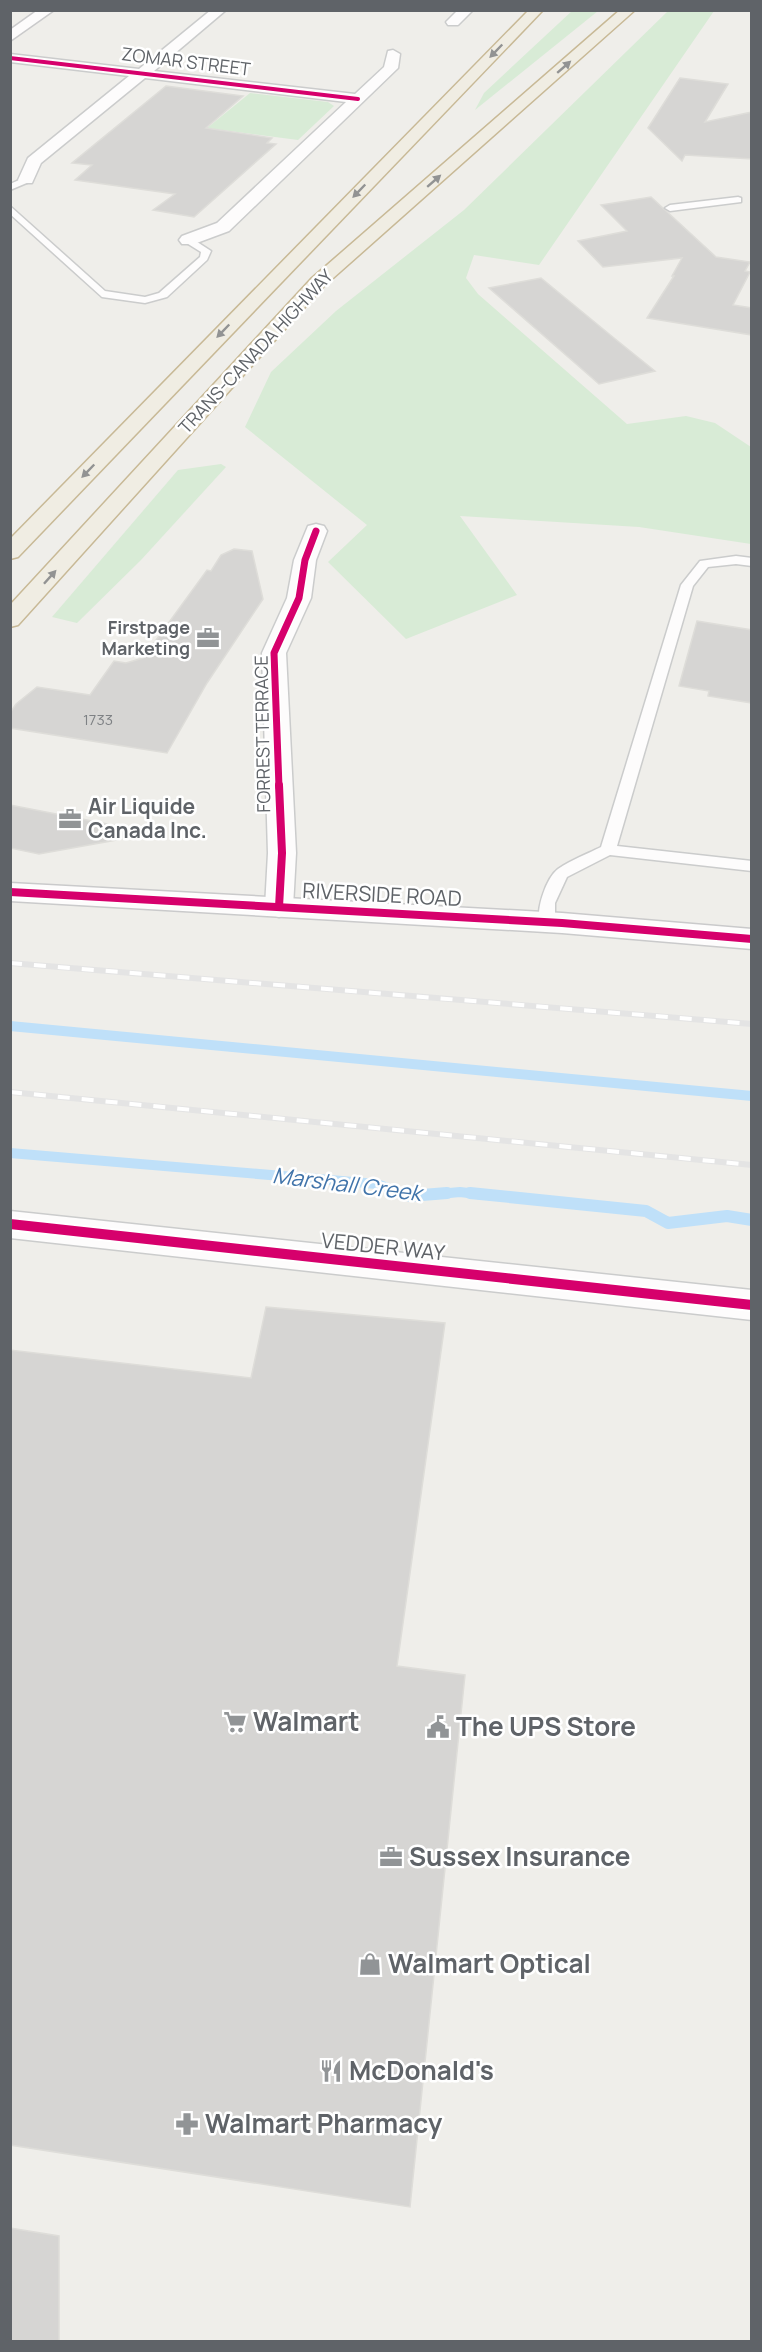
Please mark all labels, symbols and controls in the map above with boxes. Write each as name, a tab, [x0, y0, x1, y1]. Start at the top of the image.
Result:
street label: ZOMAR STREET	[120, 41, 252, 81]
one-way arrow	[489, 44, 503, 58]
one-way arrow	[556, 61, 571, 74]
one-way arrow	[426, 175, 441, 188]
one-way arrow	[353, 183, 367, 197]
street label: TRANS-CANADA HIGHWAY	[173, 263, 338, 439]
one-way arrow	[216, 323, 230, 338]
one-way arrow	[81, 464, 95, 479]
one-way arrow	[43, 569, 57, 584]
place label: Firstpage Marketing	[102, 615, 190, 660]
office icon: Firstpage Marketing	[195, 625, 221, 651]
street label: FORREST TERRACE	[249, 655, 275, 813]
house number: 1733	[83, 709, 113, 730]
place label: Air Liquide Canada Inc.	[88, 792, 207, 844]
office icon: Air Liquide Canada Inc.	[57, 806, 83, 832]
street label: RIVERSIDE ROAD	[302, 876, 462, 912]
water label: Marshall Creek	[271, 1160, 426, 1208]
street label: VEDDER WAY	[320, 1226, 447, 1266]
place label: Walmart	[253, 1703, 359, 1739]
place label: The UPS Store	[456, 1708, 636, 1744]
supermarket icon: Walmart	[222, 1709, 248, 1735]
public building icon: The UPS Store	[425, 1714, 451, 1740]
place label: Sussex Insurance	[409, 1838, 630, 1874]
office icon: Sussex Insurance	[378, 1844, 404, 1870]
place label: Walmart Optical	[388, 1945, 591, 1981]
shop icon: Walmart Optical	[357, 1951, 383, 1977]
place label: McDonald's	[349, 2052, 494, 2088]
restaurant icon: McDonald's	[318, 2058, 344, 2084]
place label: Walmart Pharmacy	[205, 2105, 443, 2141]
pharmacy icon: Walmart Pharmacy	[174, 2111, 200, 2137]

